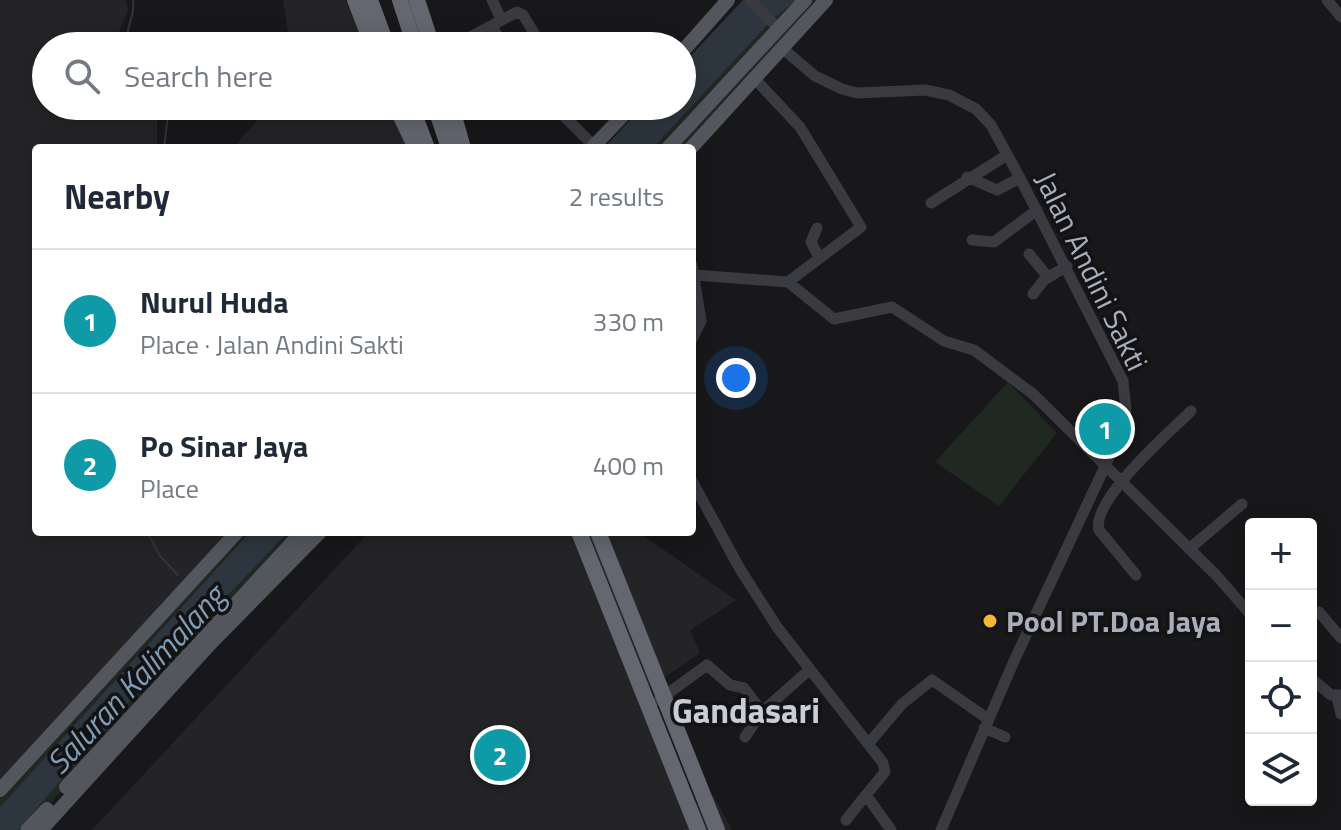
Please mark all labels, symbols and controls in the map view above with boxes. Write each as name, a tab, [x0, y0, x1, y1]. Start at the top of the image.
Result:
search box	[32, 32, 696, 120]
text: Search here	[124, 53, 273, 99]
icon: search	[60, 54, 104, 98]
street label: Jalan Andini Sakti	[1024, 163, 1160, 379]
text: Nearby	[64, 170, 170, 222]
text: 2 results	[569, 177, 664, 216]
text: Nurul Huda	[140, 279, 289, 325]
text: 1	[83, 302, 97, 341]
text: 330 m	[593, 302, 664, 341]
text: Place · Jalan Andini Sakti	[140, 325, 404, 364]
your location	[716, 358, 756, 398]
pin: 1	[1079, 399, 1131, 459]
text: Po Sinar Jaya	[140, 423, 308, 469]
text: 2	[83, 446, 97, 485]
text: 400 m	[593, 446, 664, 485]
text: Place	[140, 469, 199, 508]
map controls	[1245, 518, 1317, 806]
button: +	[1245, 518, 1317, 590]
water label: Saluran Kalimalang	[34, 571, 238, 784]
button: −	[1245, 590, 1317, 662]
place label: Pool PT.Doa Jaya	[1006, 598, 1221, 644]
marker: Pool PT.Doa Jaya	[981, 612, 999, 630]
button: locate	[1245, 662, 1317, 734]
district label: Gandasari	[672, 684, 820, 736]
pin: 2	[474, 725, 526, 785]
button: layers	[1245, 734, 1317, 806]

